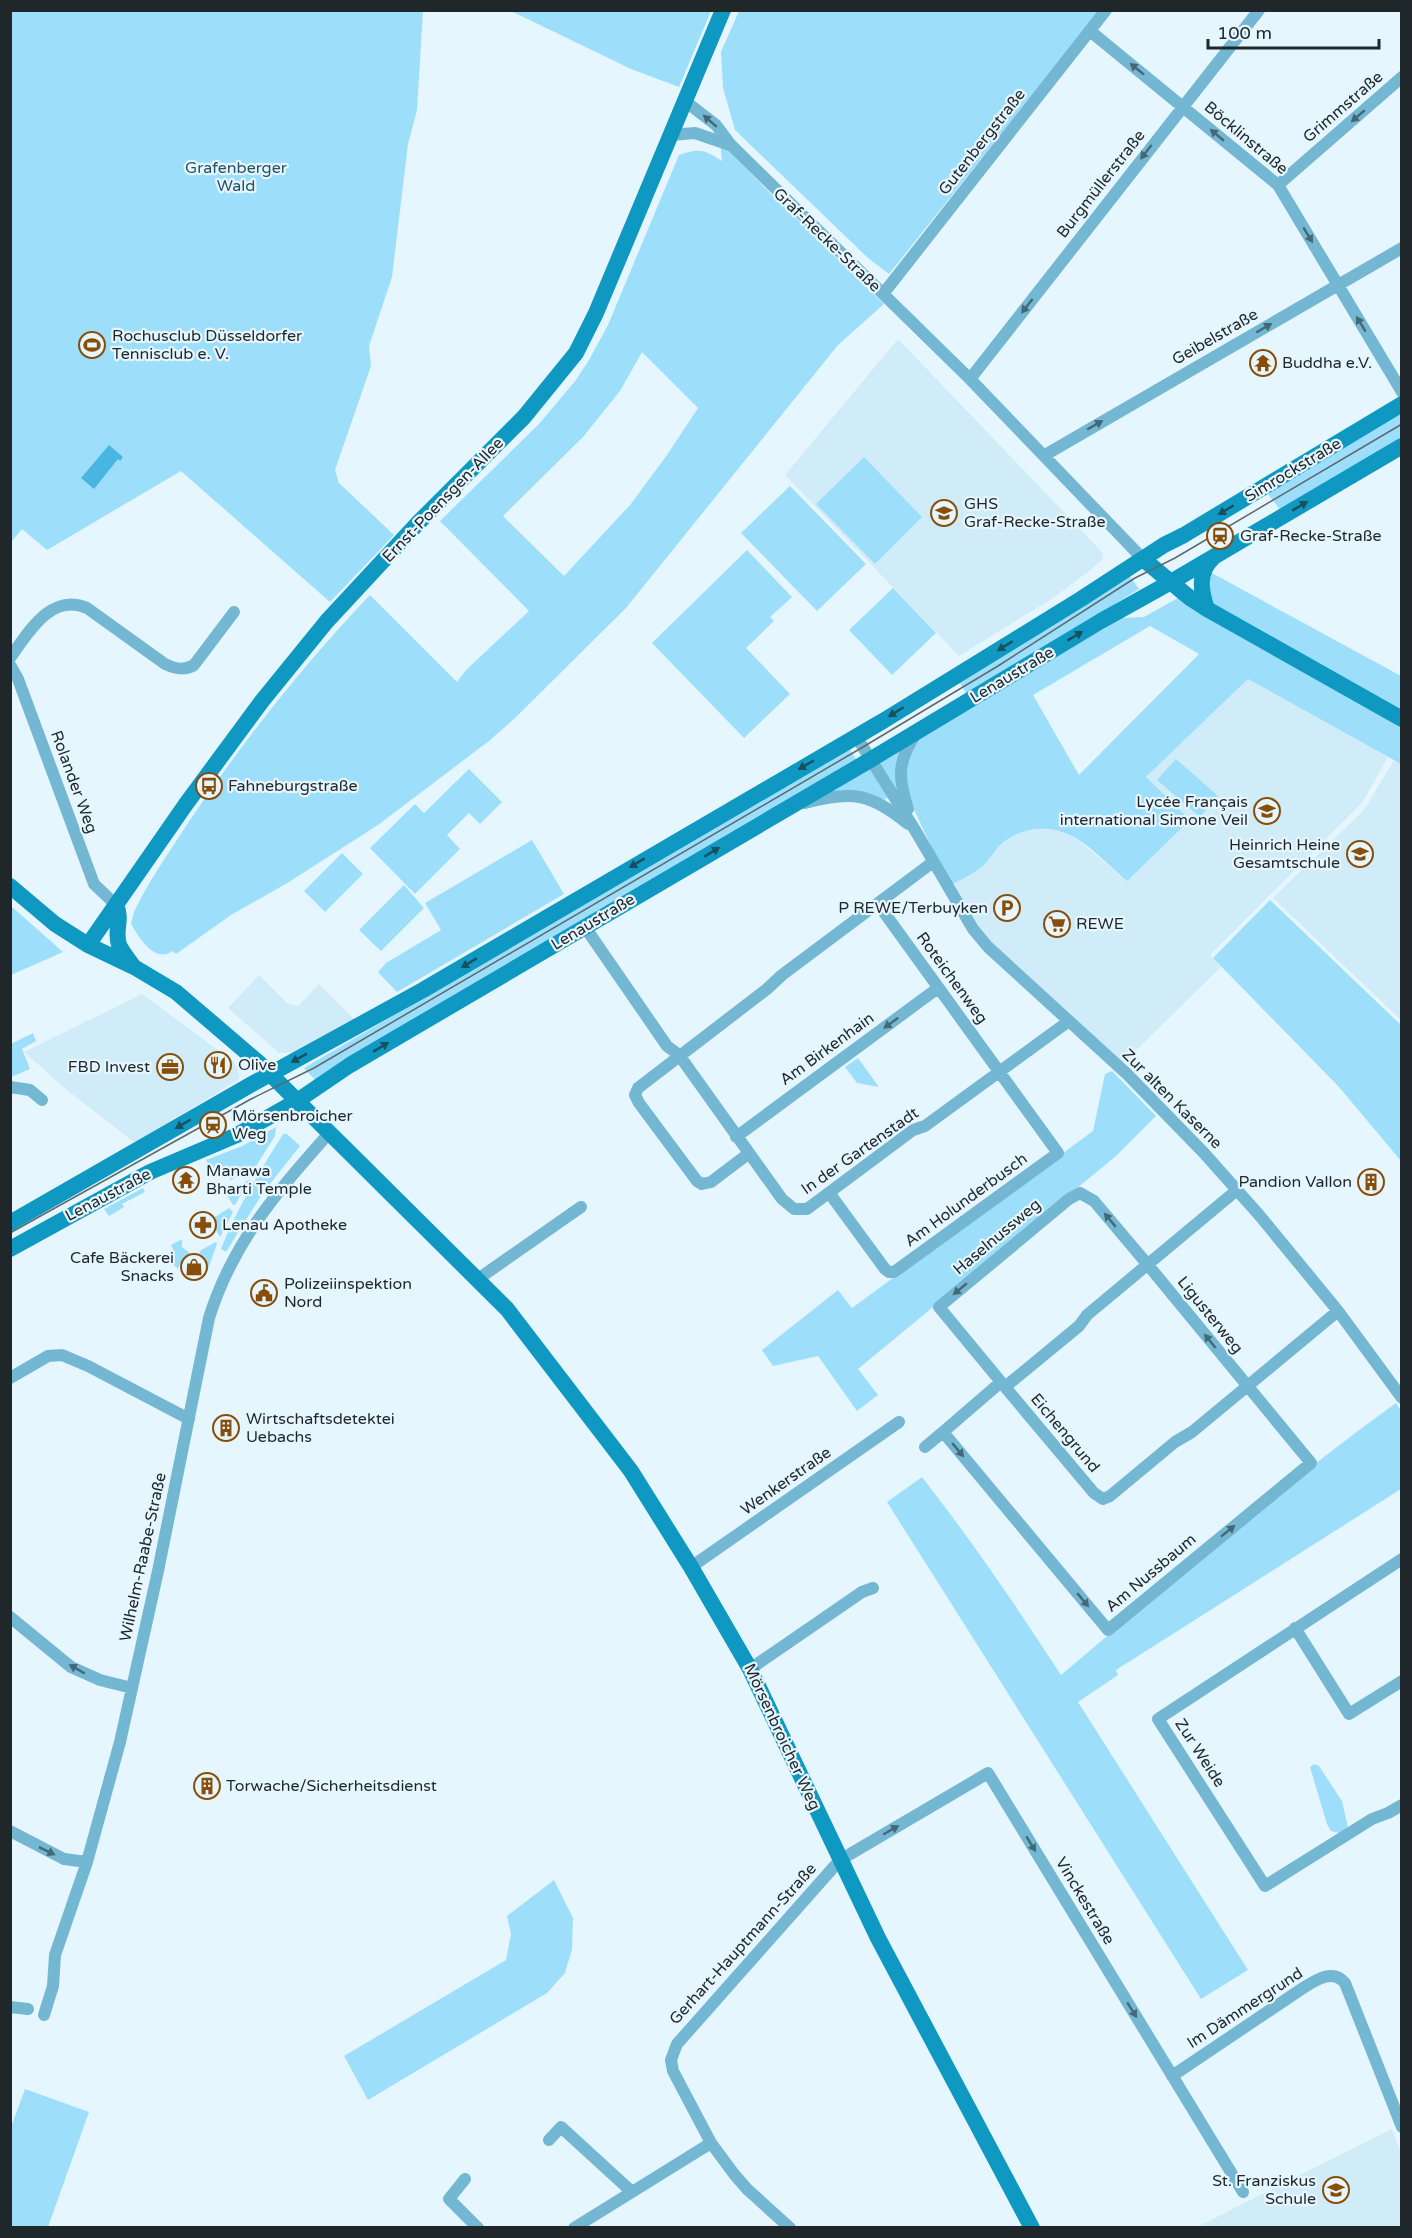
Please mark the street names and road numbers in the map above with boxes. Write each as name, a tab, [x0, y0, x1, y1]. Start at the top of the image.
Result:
street label: Grimmstraße	[1299, 67, 1387, 147]
street label: Gutenbergstraße	[934, 85, 1030, 199]
street label: Böcklinstraße	[1200, 97, 1292, 179]
street label: Burgmüllerstraße	[1053, 126, 1149, 242]
street label: Graf-Recke-Straße	[769, 184, 885, 296]
street label: Geibelstraße	[1168, 304, 1262, 370]
street label: Ernst-Poensgen-Allee	[378, 433, 508, 567]
street label: Simrockstraße	[1241, 433, 1345, 507]
street label: Lenaustraße	[966, 642, 1058, 708]
street label: Rolander Weg	[46, 728, 102, 836]
street label: Lenaustraße	[547, 889, 639, 955]
street label: Roteichenweg	[912, 928, 992, 1028]
street label: Am Birkenhain	[776, 1008, 878, 1090]
street label: Zur alten Kaserne	[1118, 1045, 1226, 1153]
street label: In der Gartenstadt	[797, 1103, 923, 1199]
street label: Am Holunderbusch	[901, 1149, 1031, 1251]
street label: Lenaustraße	[62, 1164, 154, 1226]
street label: Haselnussweg	[949, 1195, 1045, 1279]
street label: Ligusterweg	[1173, 1272, 1247, 1358]
street label: Eichengrund	[1026, 1389, 1104, 1477]
street label: Wenkerstraße	[737, 1443, 835, 1519]
street label: Wilhelm-Raabe-Straße	[115, 1471, 171, 1643]
street label: Am Nussbaum	[1102, 1529, 1200, 1617]
street label: Mörsenbroicher Weg	[739, 1660, 825, 1814]
street label: Zur Weide	[1170, 1715, 1230, 1791]
street label: Vinckestraße	[1051, 1854, 1119, 1948]
street label: Gerhart-Hauptmann-Straße	[665, 1859, 821, 2029]
street label: Im Dämmergrund	[1183, 1963, 1307, 2053]

